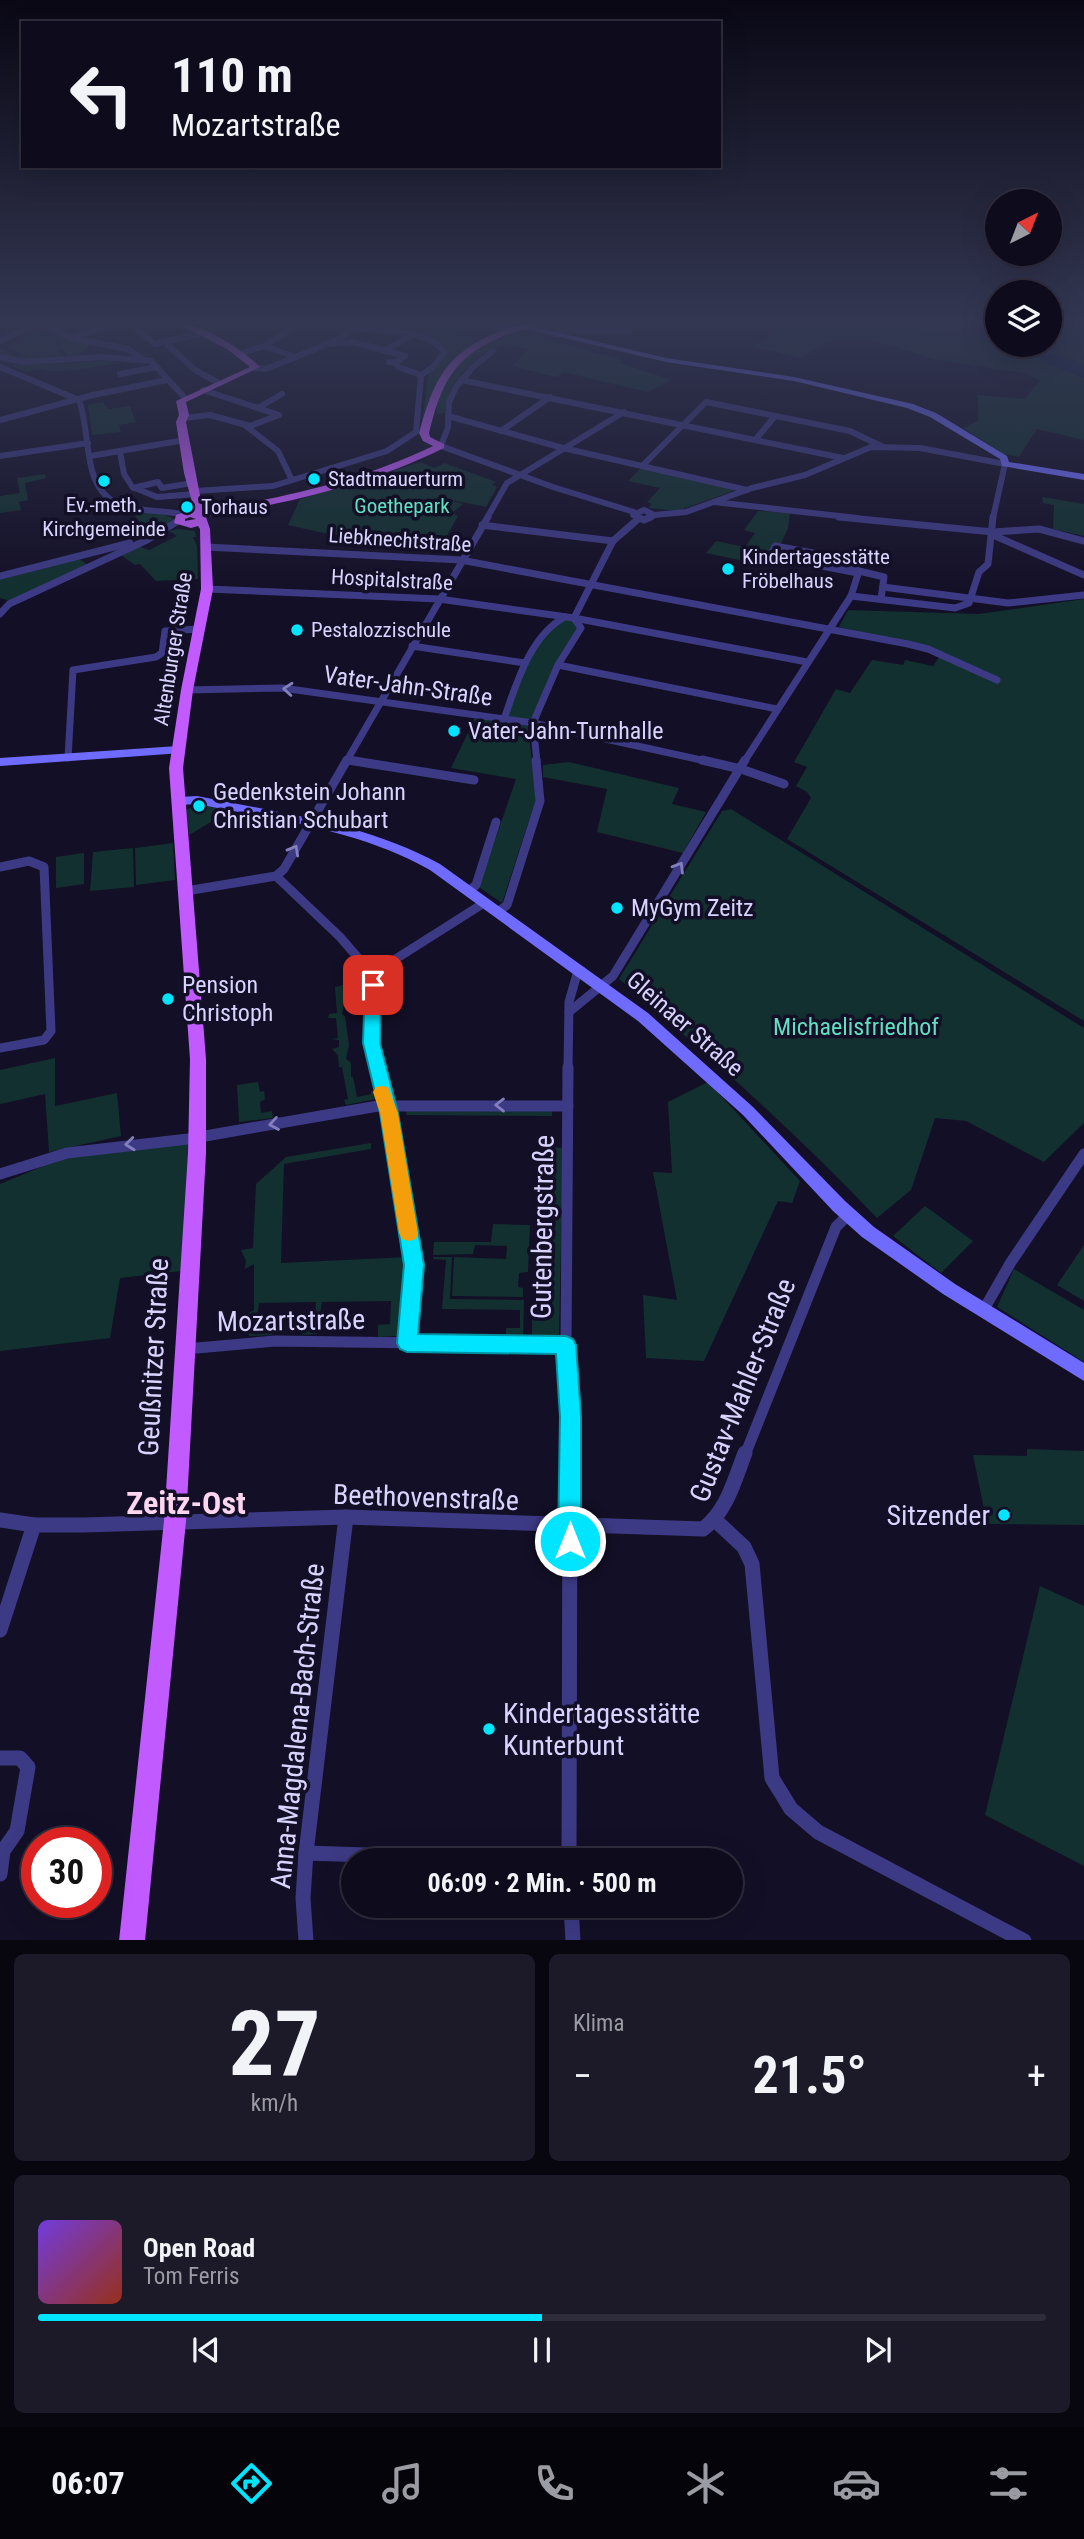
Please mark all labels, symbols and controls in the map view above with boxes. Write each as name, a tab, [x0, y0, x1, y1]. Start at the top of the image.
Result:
text: 110 m	[171, 47, 293, 104]
icon: left	[56, 49, 147, 140]
text: Mozartstraße	[171, 106, 341, 144]
north arrow	[985, 189, 1062, 266]
map controls	[985, 189, 1062, 357]
button: layers	[985, 280, 1062, 357]
place label: Stadtmauerturm	[328, 467, 463, 491]
marker: Stadtmauerturm	[306, 471, 322, 487]
marker: Ev.-meth. Kirchgemeinde	[96, 473, 112, 489]
place label: Ev.-meth. Kirchgemeinde	[42, 493, 166, 541]
park label: Goethepark	[354, 494, 450, 518]
place label: Torhaus	[201, 495, 268, 519]
marker: Torhaus	[179, 499, 195, 515]
street label: Liebknechtstraße	[328, 523, 472, 557]
place label: Kindertagesstätte Fröbelhaus	[742, 545, 890, 593]
marker: Kindertagesstätte Fröbelhaus	[720, 561, 736, 577]
street label: Hospitalstraße	[330, 565, 454, 595]
street label: Altenburger Straße	[149, 570, 197, 728]
place label: Pestalozzischule	[311, 618, 451, 642]
marker: Pestalozzischule	[289, 622, 305, 638]
street label: Vater-Jahn-Straße	[322, 660, 494, 712]
one-way arrow	[282, 682, 293, 697]
place label: Vater-Jahn-Turnhalle	[468, 717, 664, 745]
marker: Vater-Jahn-Turnhalle	[446, 723, 462, 739]
place label: Gedenkstein Johann Christian Schubart	[213, 778, 406, 834]
marker: Gedenkstein Johann Christian Schubart	[191, 798, 207, 814]
one-way arrow	[286, 845, 299, 858]
one-way arrow	[671, 862, 684, 875]
place label: MyGym Zeitz	[631, 894, 754, 922]
marker: MyGym Zeitz	[609, 900, 625, 916]
pin	[343, 955, 403, 1015]
icon: arrive	[354, 966, 392, 1004]
street label: Gleinaer Straße	[621, 966, 749, 1082]
place label: Pension Christoph	[182, 971, 273, 1027]
marker: Pension Christoph	[160, 991, 176, 1007]
park label: Michaelisfriedhof	[773, 1013, 939, 1041]
one-way arrow	[494, 1097, 505, 1113]
one-way arrow	[268, 1116, 280, 1131]
street label: Gutenbergstraße	[524, 1135, 561, 1319]
one-way arrow	[124, 1137, 136, 1152]
street label: Geußnitzer Straße	[132, 1257, 175, 1457]
street label: Gustav-Mahler-Straße	[683, 1274, 802, 1507]
street label: Mozartstraße	[217, 1303, 365, 1338]
street label: Beethovenstraße	[333, 1478, 519, 1517]
district label: Zeitz-Ost	[126, 1484, 246, 1522]
place label: Sitzender	[886, 1499, 990, 1532]
position arrow	[533, 1504, 607, 1578]
marker: Sitzender	[996, 1507, 1012, 1523]
street label: Anna-Magdalena-Bach-Straße	[264, 1562, 331, 1890]
place label: Kindertagesstätte Kunterbunt	[503, 1697, 700, 1762]
marker: Kindertagesstätte Kunterbunt	[481, 1721, 497, 1737]
speed limit sign: 30	[21, 1827, 112, 1918]
text: 06:09 · 2 Min. · 500 m	[428, 1868, 656, 1898]
text: 27	[229, 1991, 320, 2097]
text: Klima	[573, 2010, 624, 2037]
text: 21.5°	[752, 2045, 867, 2106]
text: −	[573, 2054, 592, 2098]
text: +	[1027, 2054, 1046, 2098]
text: km/h	[251, 2090, 298, 2117]
text: Open Road	[143, 2233, 255, 2263]
text: Tom Ferris	[143, 2263, 239, 2290]
icon: previous	[187, 2331, 225, 2369]
icon: pause	[523, 2331, 561, 2369]
icon: next	[859, 2331, 897, 2369]
icon: directions	[227, 2459, 276, 2508]
icon: music	[378, 2459, 427, 2508]
icon: phone	[530, 2459, 579, 2508]
icon: climate	[681, 2459, 730, 2508]
icon: car	[832, 2459, 881, 2508]
icon: filters	[984, 2459, 1033, 2508]
text: 06:07	[51, 2464, 125, 2502]

